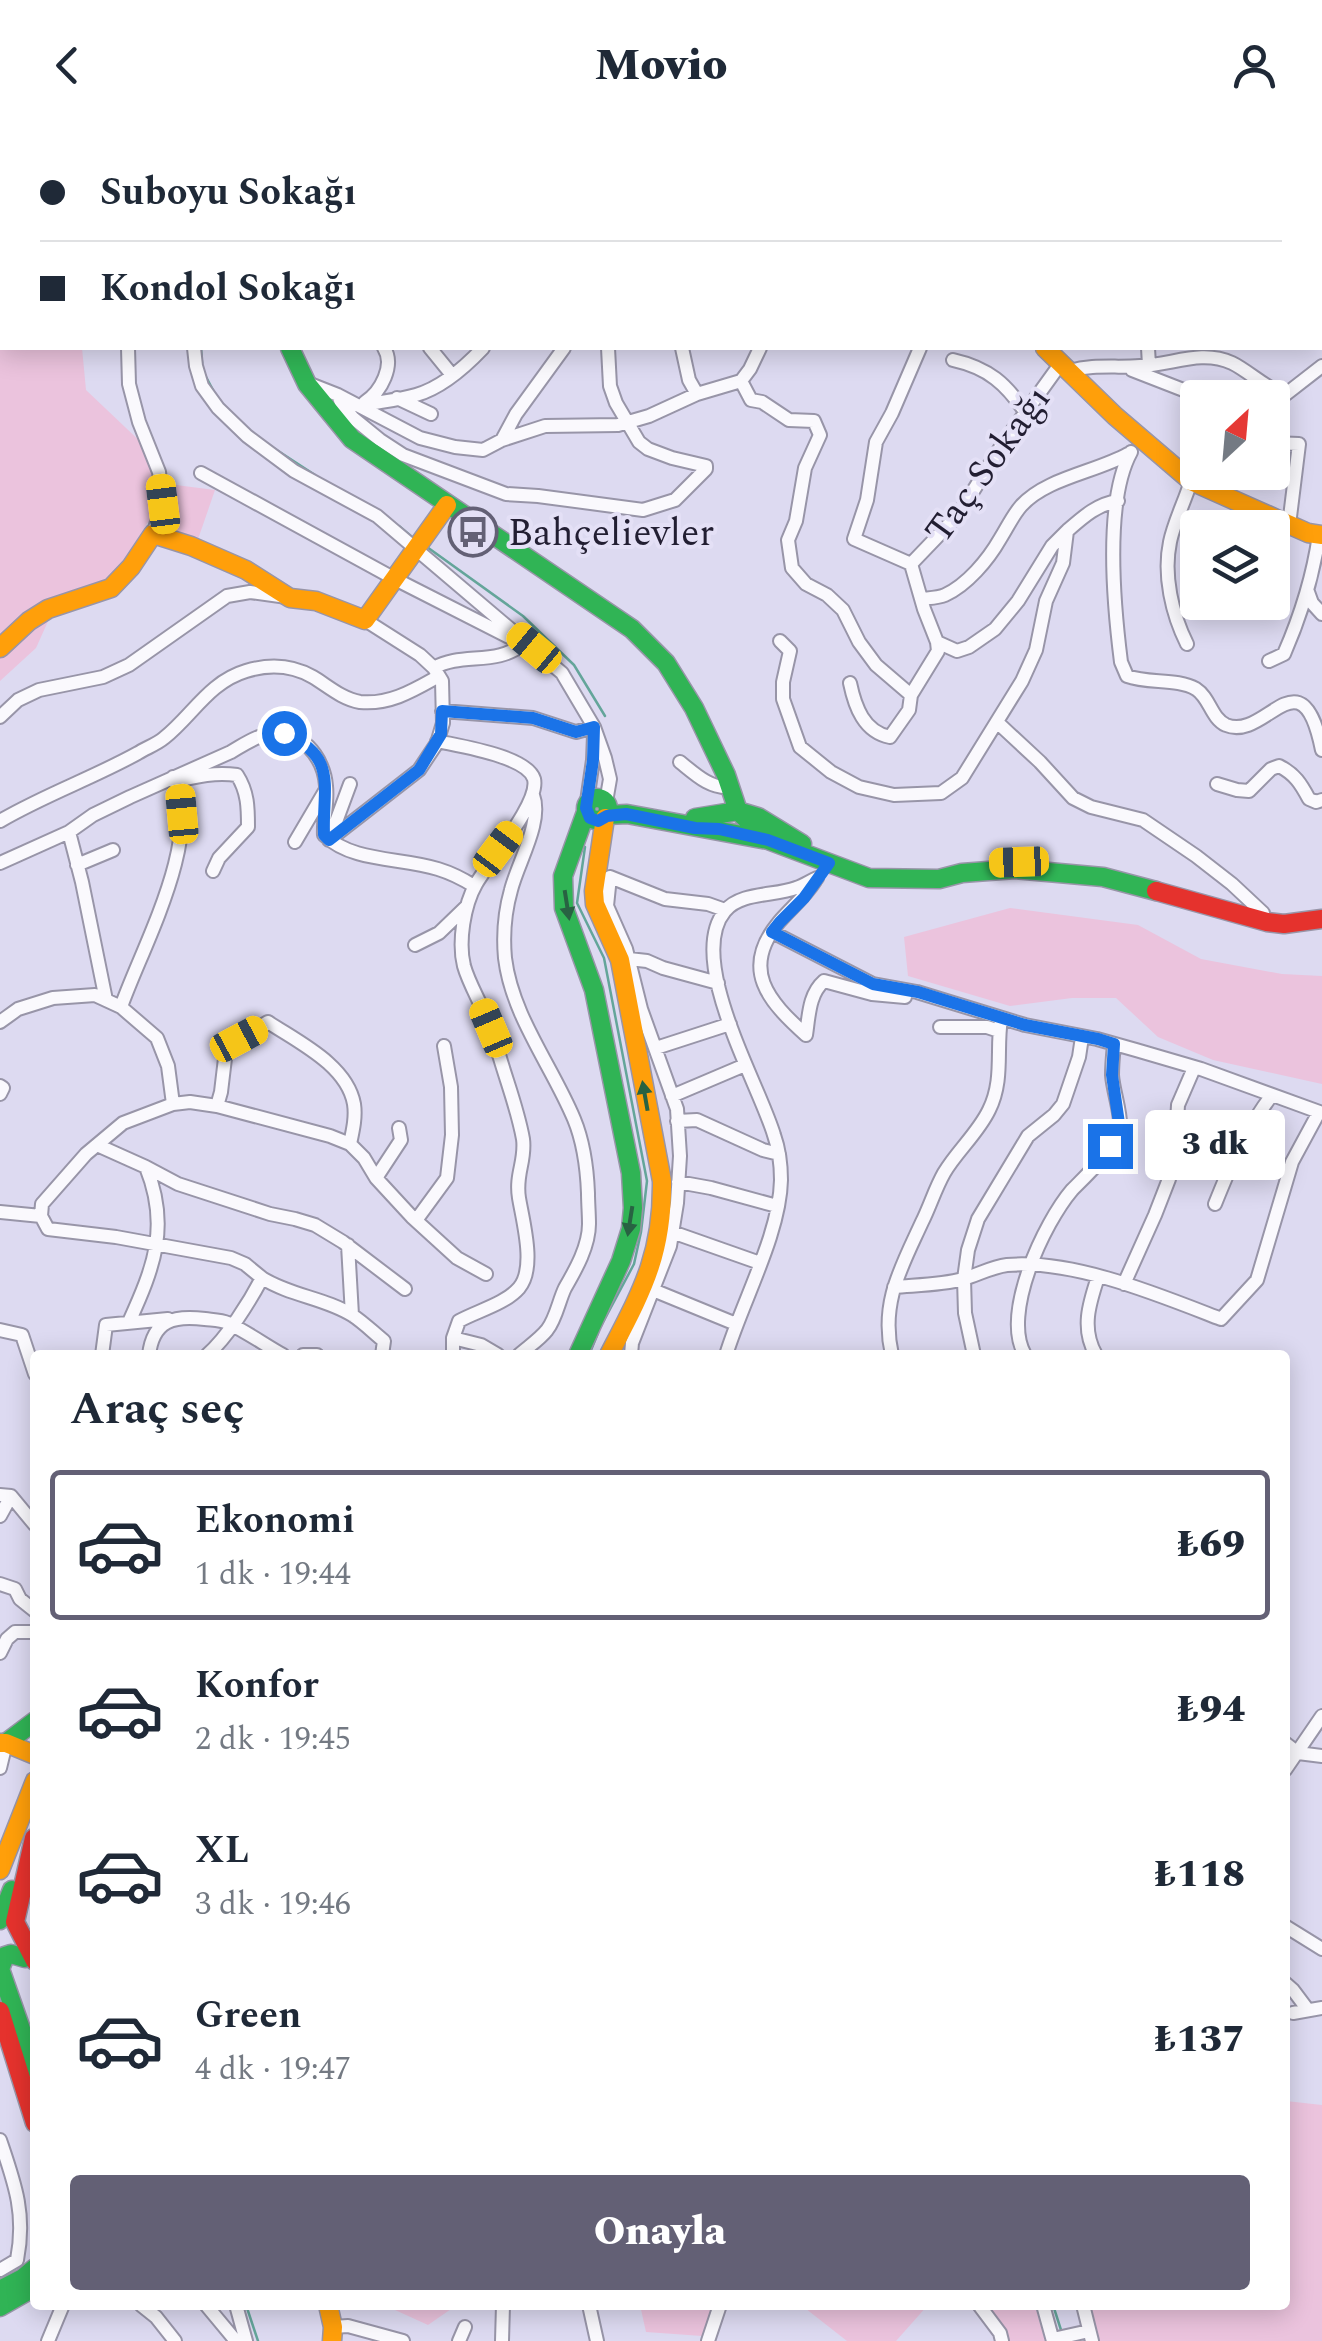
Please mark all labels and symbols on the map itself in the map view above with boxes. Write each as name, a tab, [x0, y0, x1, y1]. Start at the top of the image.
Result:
street label: Taç Sokağı	[911, 374, 1066, 556]
north arrow	[1180, 380, 1290, 490]
car	[144, 472, 182, 536]
place label: Bahçelievler	[508, 505, 714, 563]
bus stop icon: Bahçelievler	[447, 506, 499, 558]
car	[501, 617, 567, 679]
route start	[262, 711, 307, 756]
car	[164, 783, 200, 845]
car	[468, 816, 528, 882]
car	[988, 846, 1050, 878]
one-way arrow	[559, 890, 575, 921]
car	[465, 995, 517, 1061]
car	[205, 1012, 273, 1066]
one-way arrow	[637, 1080, 652, 1111]
callout: 3 dk	[1145, 1111, 1285, 1181]
route end	[1088, 1124, 1133, 1169]
one-way arrow	[622, 1206, 638, 1237]

